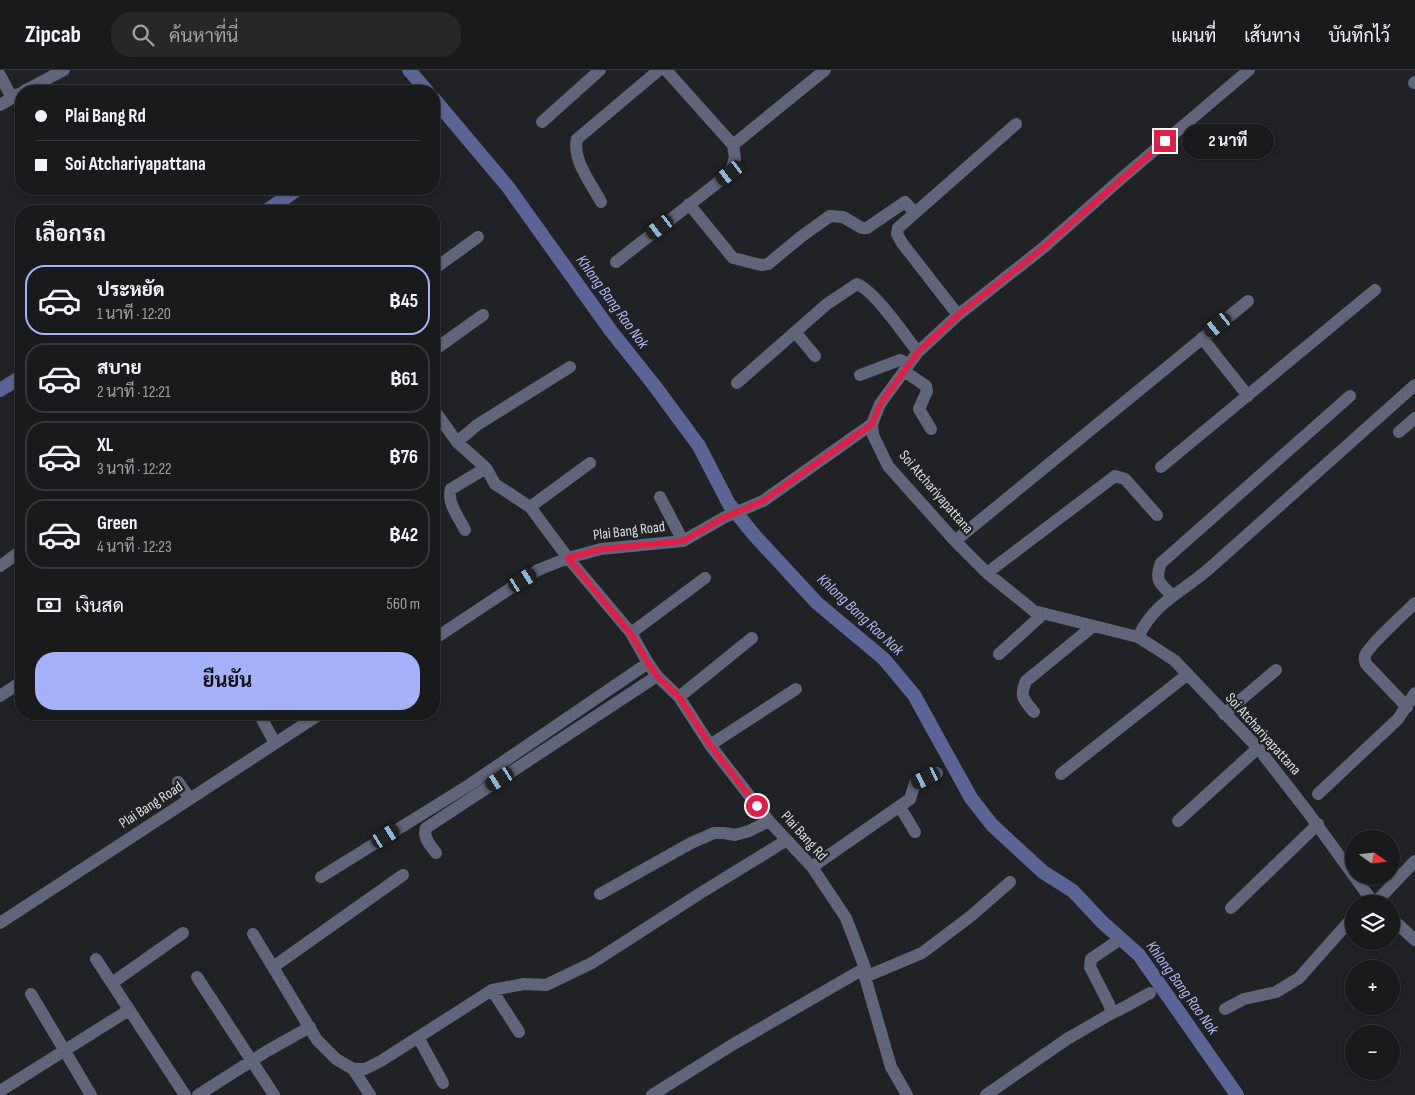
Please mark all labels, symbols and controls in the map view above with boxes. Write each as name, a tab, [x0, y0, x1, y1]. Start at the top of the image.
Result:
search box	[111, 12, 461, 57]
text: Zipcab	[25, 20, 81, 49]
icon: search	[129, 21, 157, 49]
text: ค้นหาที่นี่	[169, 25, 238, 48]
text: แผนที่	[1171, 26, 1216, 47]
text: เส้นทาง	[1244, 26, 1300, 47]
text: บันทึกไว้	[1328, 26, 1390, 47]
text: Plai Bang Rd	[65, 105, 146, 128]
callout: 2 นาที	[1182, 124, 1275, 158]
route end	[1154, 130, 1176, 152]
text: 2 นาที	[1209, 132, 1247, 151]
text: Soi Atchariyapattana	[65, 153, 206, 176]
car	[713, 158, 746, 188]
car	[643, 212, 676, 242]
text: เลือกรถ	[35, 221, 106, 248]
water label: Khlong Bang Rao Nok	[572, 251, 653, 353]
icon: car	[37, 278, 82, 323]
text: ประหยัด	[97, 279, 165, 302]
text: ฿45	[389, 290, 418, 313]
text: 1 นาที · 12:20	[97, 305, 171, 324]
car	[1201, 310, 1234, 340]
icon: car	[37, 356, 82, 401]
text: สบาย	[97, 357, 142, 380]
text: ฿61	[390, 368, 418, 391]
text: 2 นาที · 12:21	[97, 383, 171, 402]
icon: car	[37, 434, 82, 479]
text: XL	[97, 434, 113, 457]
text: ฿76	[389, 446, 418, 469]
street label: Soi Atchariyapattana	[895, 446, 978, 538]
text: 3 นาที · 12:22	[97, 460, 172, 479]
icon: car	[37, 512, 82, 557]
text: Green	[97, 512, 137, 535]
street label: Plai Bang Road	[592, 517, 666, 545]
text: ฿42	[389, 524, 418, 547]
text: 4 นาที · 12:23	[97, 538, 172, 557]
car	[506, 566, 539, 594]
water label: Khlong Bang Rao Nok	[813, 570, 908, 661]
icon: cash	[35, 591, 63, 619]
text: เงินสด	[75, 595, 124, 618]
text: 560 m	[387, 595, 420, 614]
button: ยืนยัน	[35, 652, 420, 710]
street label: Soi Atchariyapattana	[1221, 689, 1305, 779]
car	[483, 765, 516, 793]
car	[909, 765, 942, 791]
street label: Plai Bang Road	[115, 777, 187, 833]
route start	[746, 795, 768, 817]
street label: Plai Bang Rd	[777, 807, 831, 865]
car	[369, 822, 402, 850]
north arrow	[1345, 830, 1400, 885]
map controls	[1345, 830, 1400, 1080]
button: layers	[1345, 895, 1400, 950]
water label: Khlong Bang Rao Nok	[1142, 937, 1223, 1039]
button: +	[1345, 960, 1400, 1015]
button: −	[1345, 1025, 1400, 1080]

